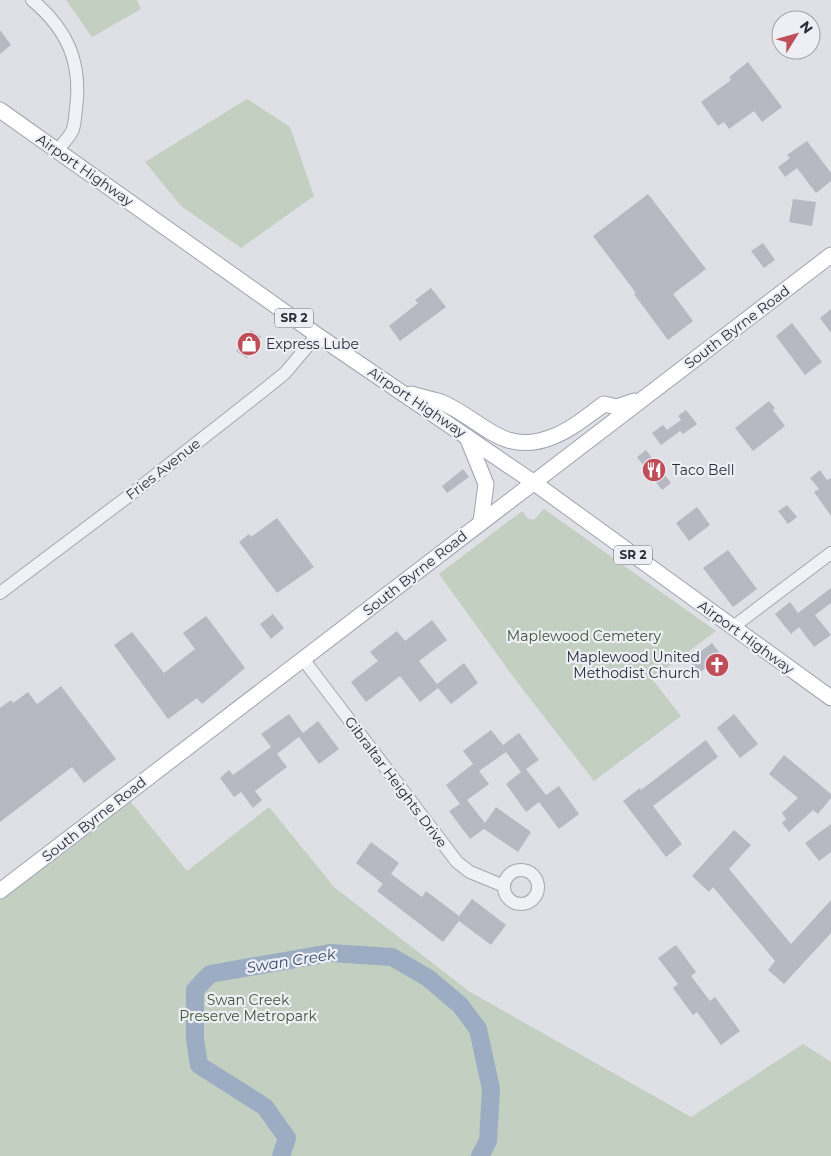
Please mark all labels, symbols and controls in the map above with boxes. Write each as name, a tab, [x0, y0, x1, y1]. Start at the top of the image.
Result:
north arrow	[771, 10, 821, 60]
text: N	[796, 17, 817, 37]
street label: Airport Highway	[33, 130, 137, 210]
street label: South Byrne Road	[681, 281, 793, 373]
road number: SR 2	[275, 308, 313, 328]
shop icon: Express Lube	[236, 331, 262, 357]
place label: Express Lube	[266, 335, 359, 353]
street label: Airport Highway	[365, 363, 470, 442]
street label: Fries Avenue	[122, 434, 204, 504]
restaurant icon: Taco Bell	[641, 457, 667, 483]
place label: Taco Bell	[672, 461, 735, 479]
street label: South Byrne Road	[359, 527, 471, 619]
road number: SR 2	[614, 546, 652, 564]
street label: Airport Highway	[694, 596, 798, 678]
park label: Maplewood Cemetery	[507, 627, 662, 645]
place label: Maplewood United Methodist Church	[566, 648, 700, 682]
church icon: Maplewood United Methodist Church	[704, 652, 730, 678]
street label: Gibraltar Heights Drive	[341, 713, 451, 851]
street label: South Byrne Road	[38, 773, 150, 865]
water label: Swan Creek	[245, 944, 338, 977]
park label: Swan Creek Preserve Metropark	[179, 991, 317, 1025]

